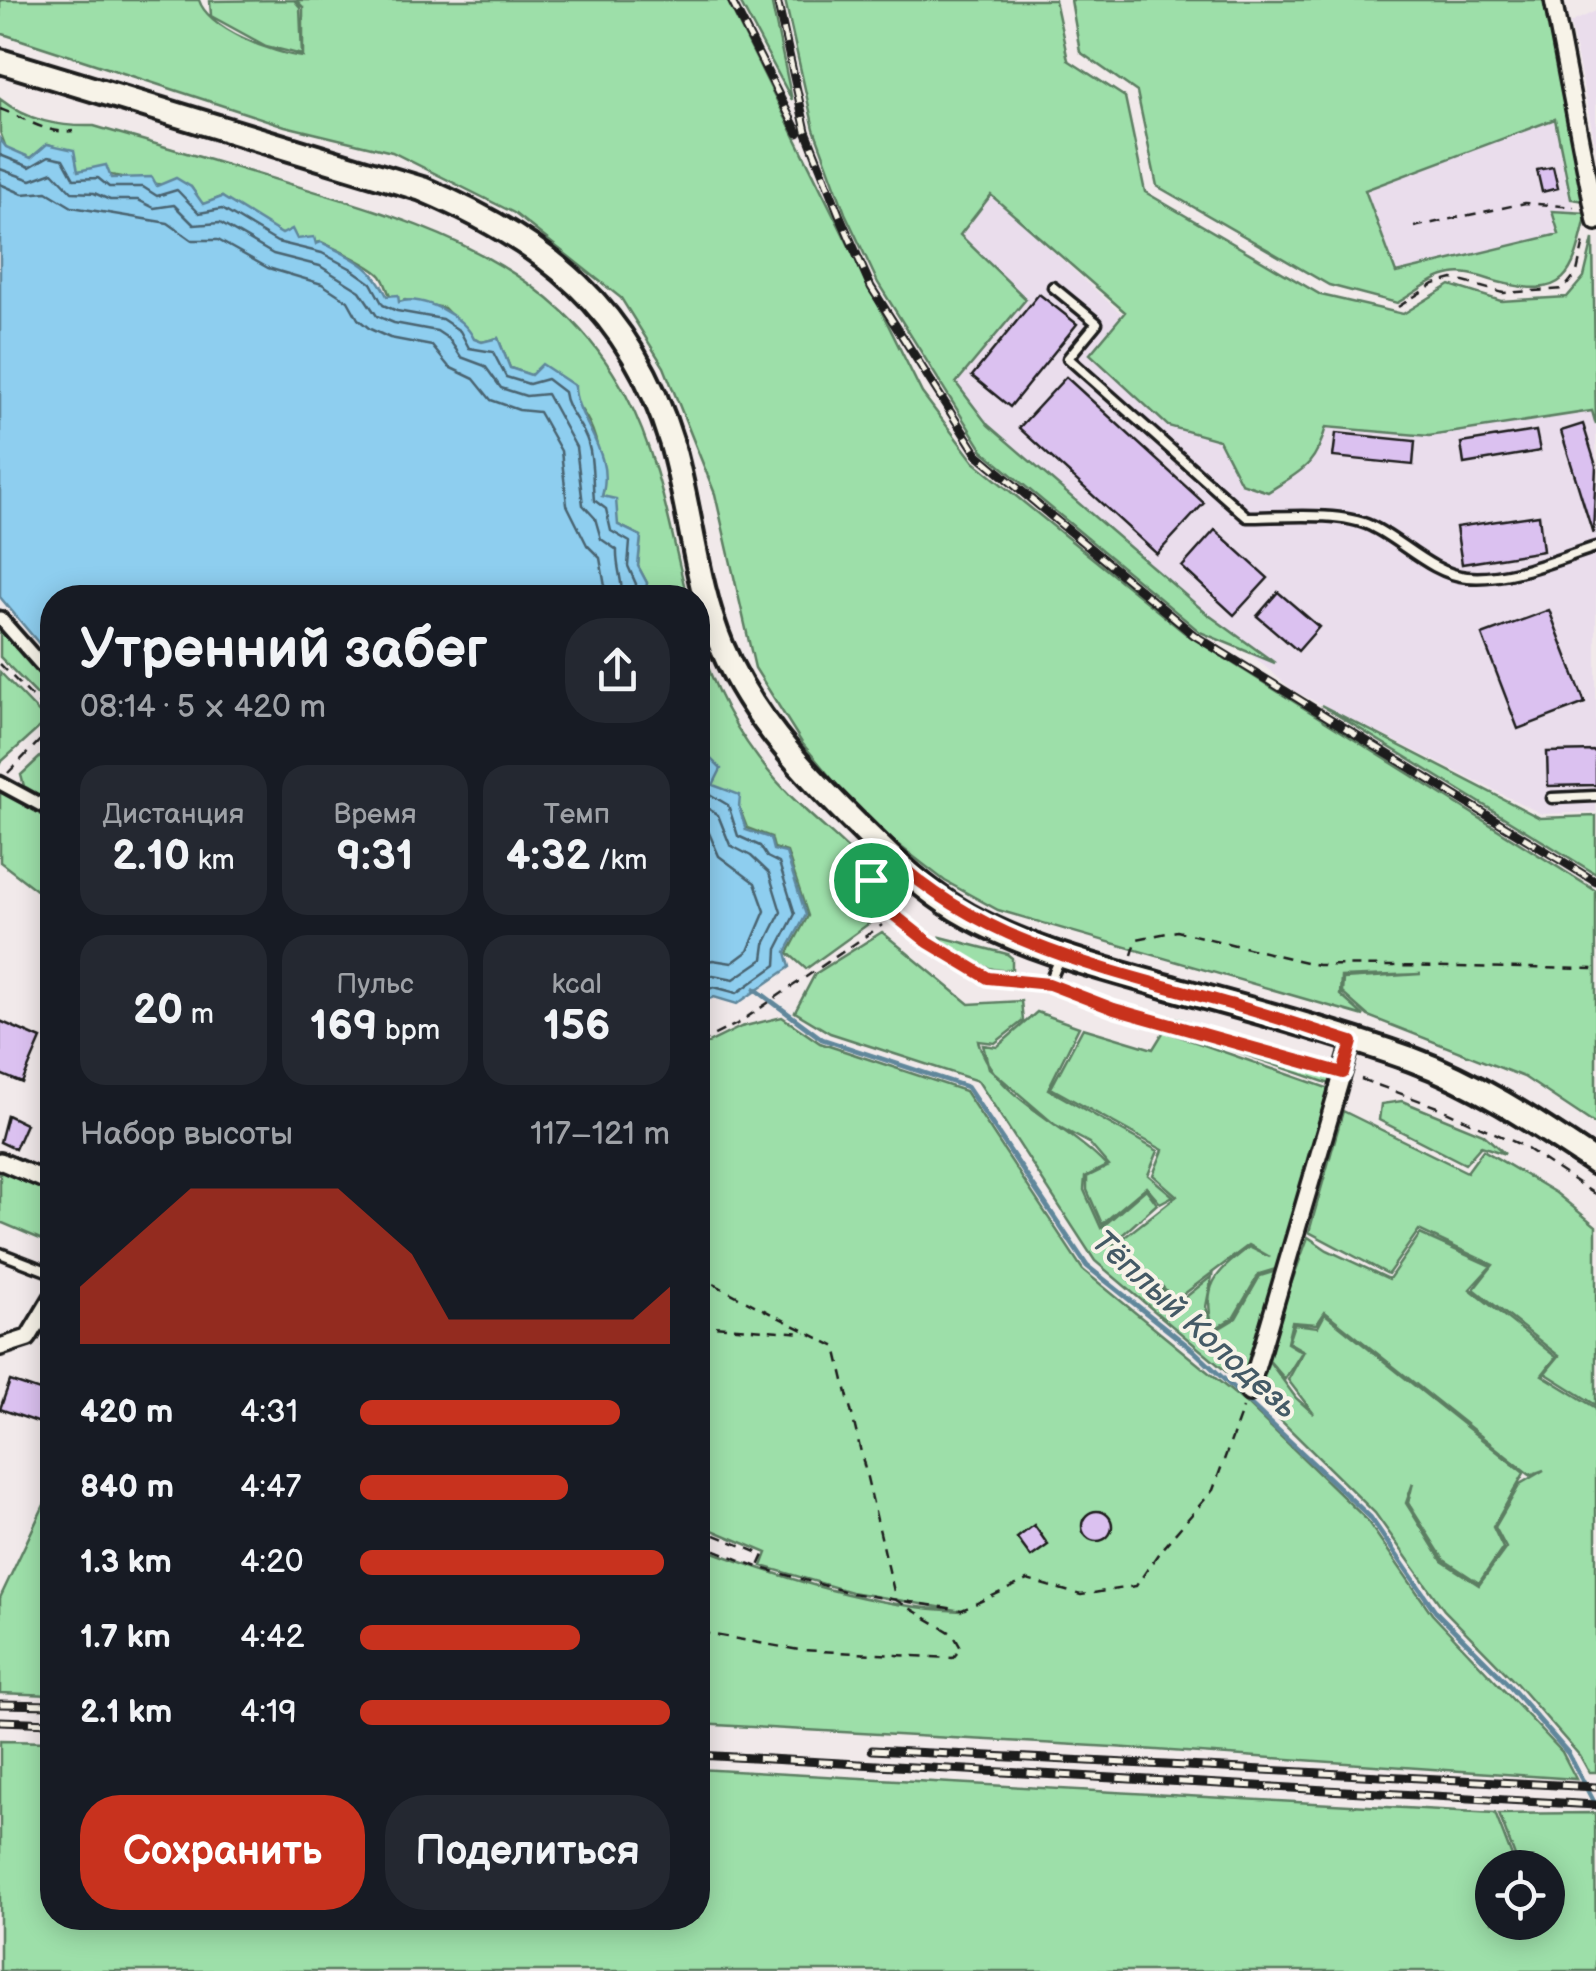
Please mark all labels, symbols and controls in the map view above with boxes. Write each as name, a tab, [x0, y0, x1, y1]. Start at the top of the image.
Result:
text: Утренний забег	[80, 617, 488, 684]
button: share	[565, 618, 670, 723]
text: 08:14 · 5 × 420 m	[80, 688, 326, 727]
text: Дистанция	[102, 798, 244, 831]
text: Время	[333, 798, 417, 831]
text: Темп	[543, 798, 610, 831]
text: 2.10	[112, 831, 190, 882]
text: 9:31	[337, 831, 413, 882]
text: 4:32	[506, 831, 590, 882]
pin	[829, 838, 914, 923]
text: km	[190, 844, 235, 877]
text: /km	[590, 844, 647, 877]
icon: arrive	[844, 853, 899, 908]
text: Пульс	[336, 968, 414, 1001]
text: kcal	[552, 968, 602, 1001]
text: 20	[133, 985, 183, 1036]
text: m	[183, 998, 214, 1031]
text: 169	[310, 1001, 378, 1052]
text: 156	[543, 1001, 610, 1052]
text: bpm	[378, 1014, 440, 1047]
text: Набор высоты	[80, 1115, 293, 1154]
text: 117–121 m	[530, 1115, 670, 1154]
water label: Тёплый Колодезь	[1083, 1222, 1305, 1428]
text: 420 m	[80, 1393, 173, 1432]
text: 4:31	[240, 1393, 298, 1432]
text: 840 m	[80, 1468, 174, 1507]
text: 4:47	[240, 1468, 301, 1507]
text: 1.3 km	[80, 1543, 172, 1582]
text: 4:20	[240, 1543, 304, 1582]
text: 1.7 km	[80, 1618, 171, 1657]
text: 4:42	[240, 1618, 304, 1657]
text: 2.1 km	[80, 1693, 172, 1732]
text: 4:19	[240, 1693, 297, 1732]
button: Сохранить	[80, 1795, 365, 1910]
button: Поделиться	[385, 1795, 670, 1910]
map controls	[1475, 1850, 1565, 1940]
button: locate	[1475, 1850, 1565, 1940]

